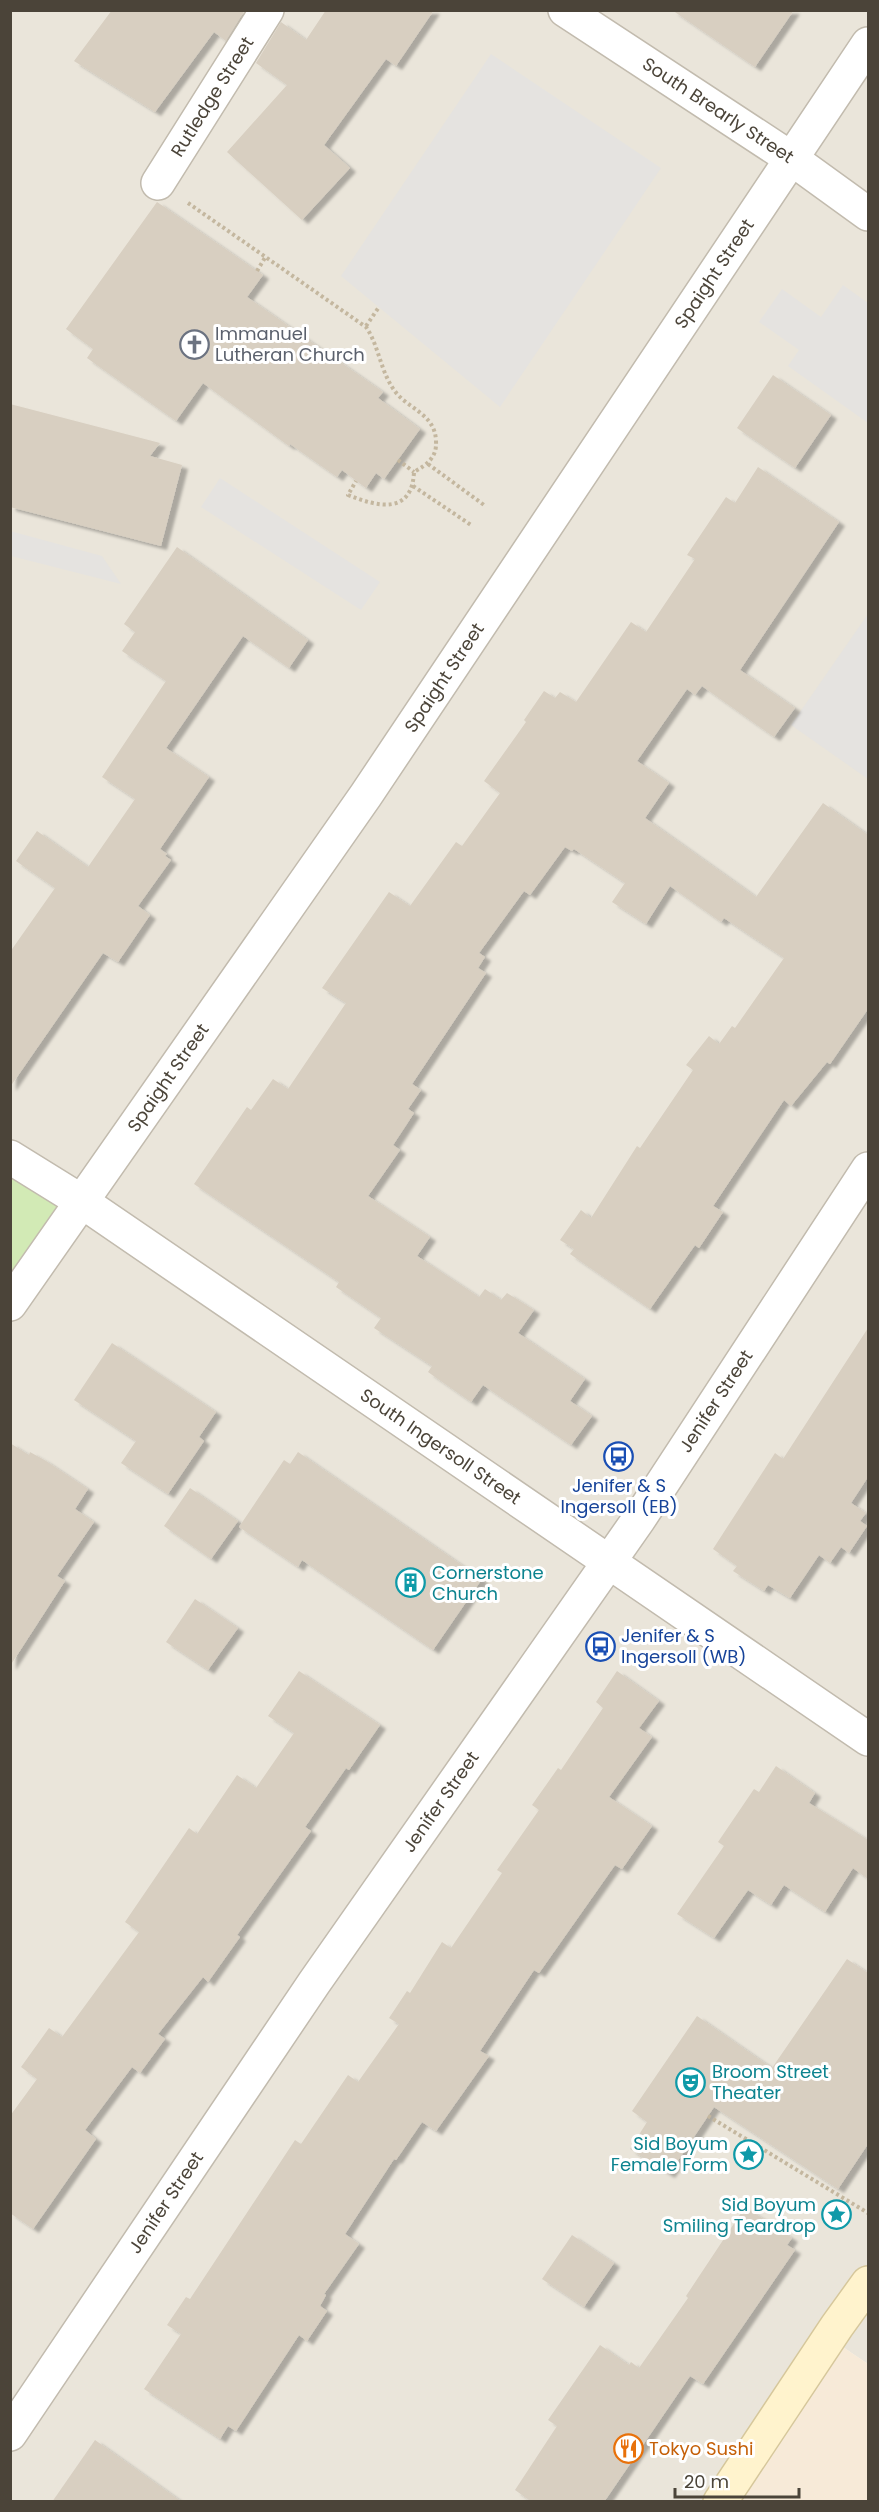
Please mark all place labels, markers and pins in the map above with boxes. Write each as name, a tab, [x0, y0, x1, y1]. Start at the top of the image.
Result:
place label: Immanuel Lutheran Church	[215, 321, 365, 367]
church icon: Immanuel Lutheran Church	[178, 328, 210, 360]
bus stop icon: Jenifer & S Ingersoll (EB)	[603, 1441, 635, 1473]
place label: Jenifer & S Ingersoll (EB)	[560, 1473, 678, 1519]
place label: Cornerstone Church	[432, 1560, 544, 1606]
building icon: Cornerstone Church	[395, 1567, 427, 1599]
place label: Jenifer & S Ingersoll (WB)	[621, 1623, 747, 1669]
bus stop icon: Jenifer & S Ingersoll (WB)	[584, 1630, 616, 1662]
place label: Broom Street Theater	[712, 2059, 829, 2105]
theatre icon: Broom Street Theater	[675, 2066, 707, 2098]
place label: Sid Boyum Female Form	[611, 2131, 728, 2177]
place icon: Sid Boyum Female Form	[733, 2138, 765, 2170]
place label: Sid Boyum Smiling Teardrop	[663, 2192, 816, 2238]
place icon: Sid Boyum Smiling Teardrop	[821, 2199, 853, 2231]
restaurant icon: Tokyo Sushi	[612, 2433, 644, 2465]
place label: Tokyo Sushi	[649, 2436, 753, 2461]

